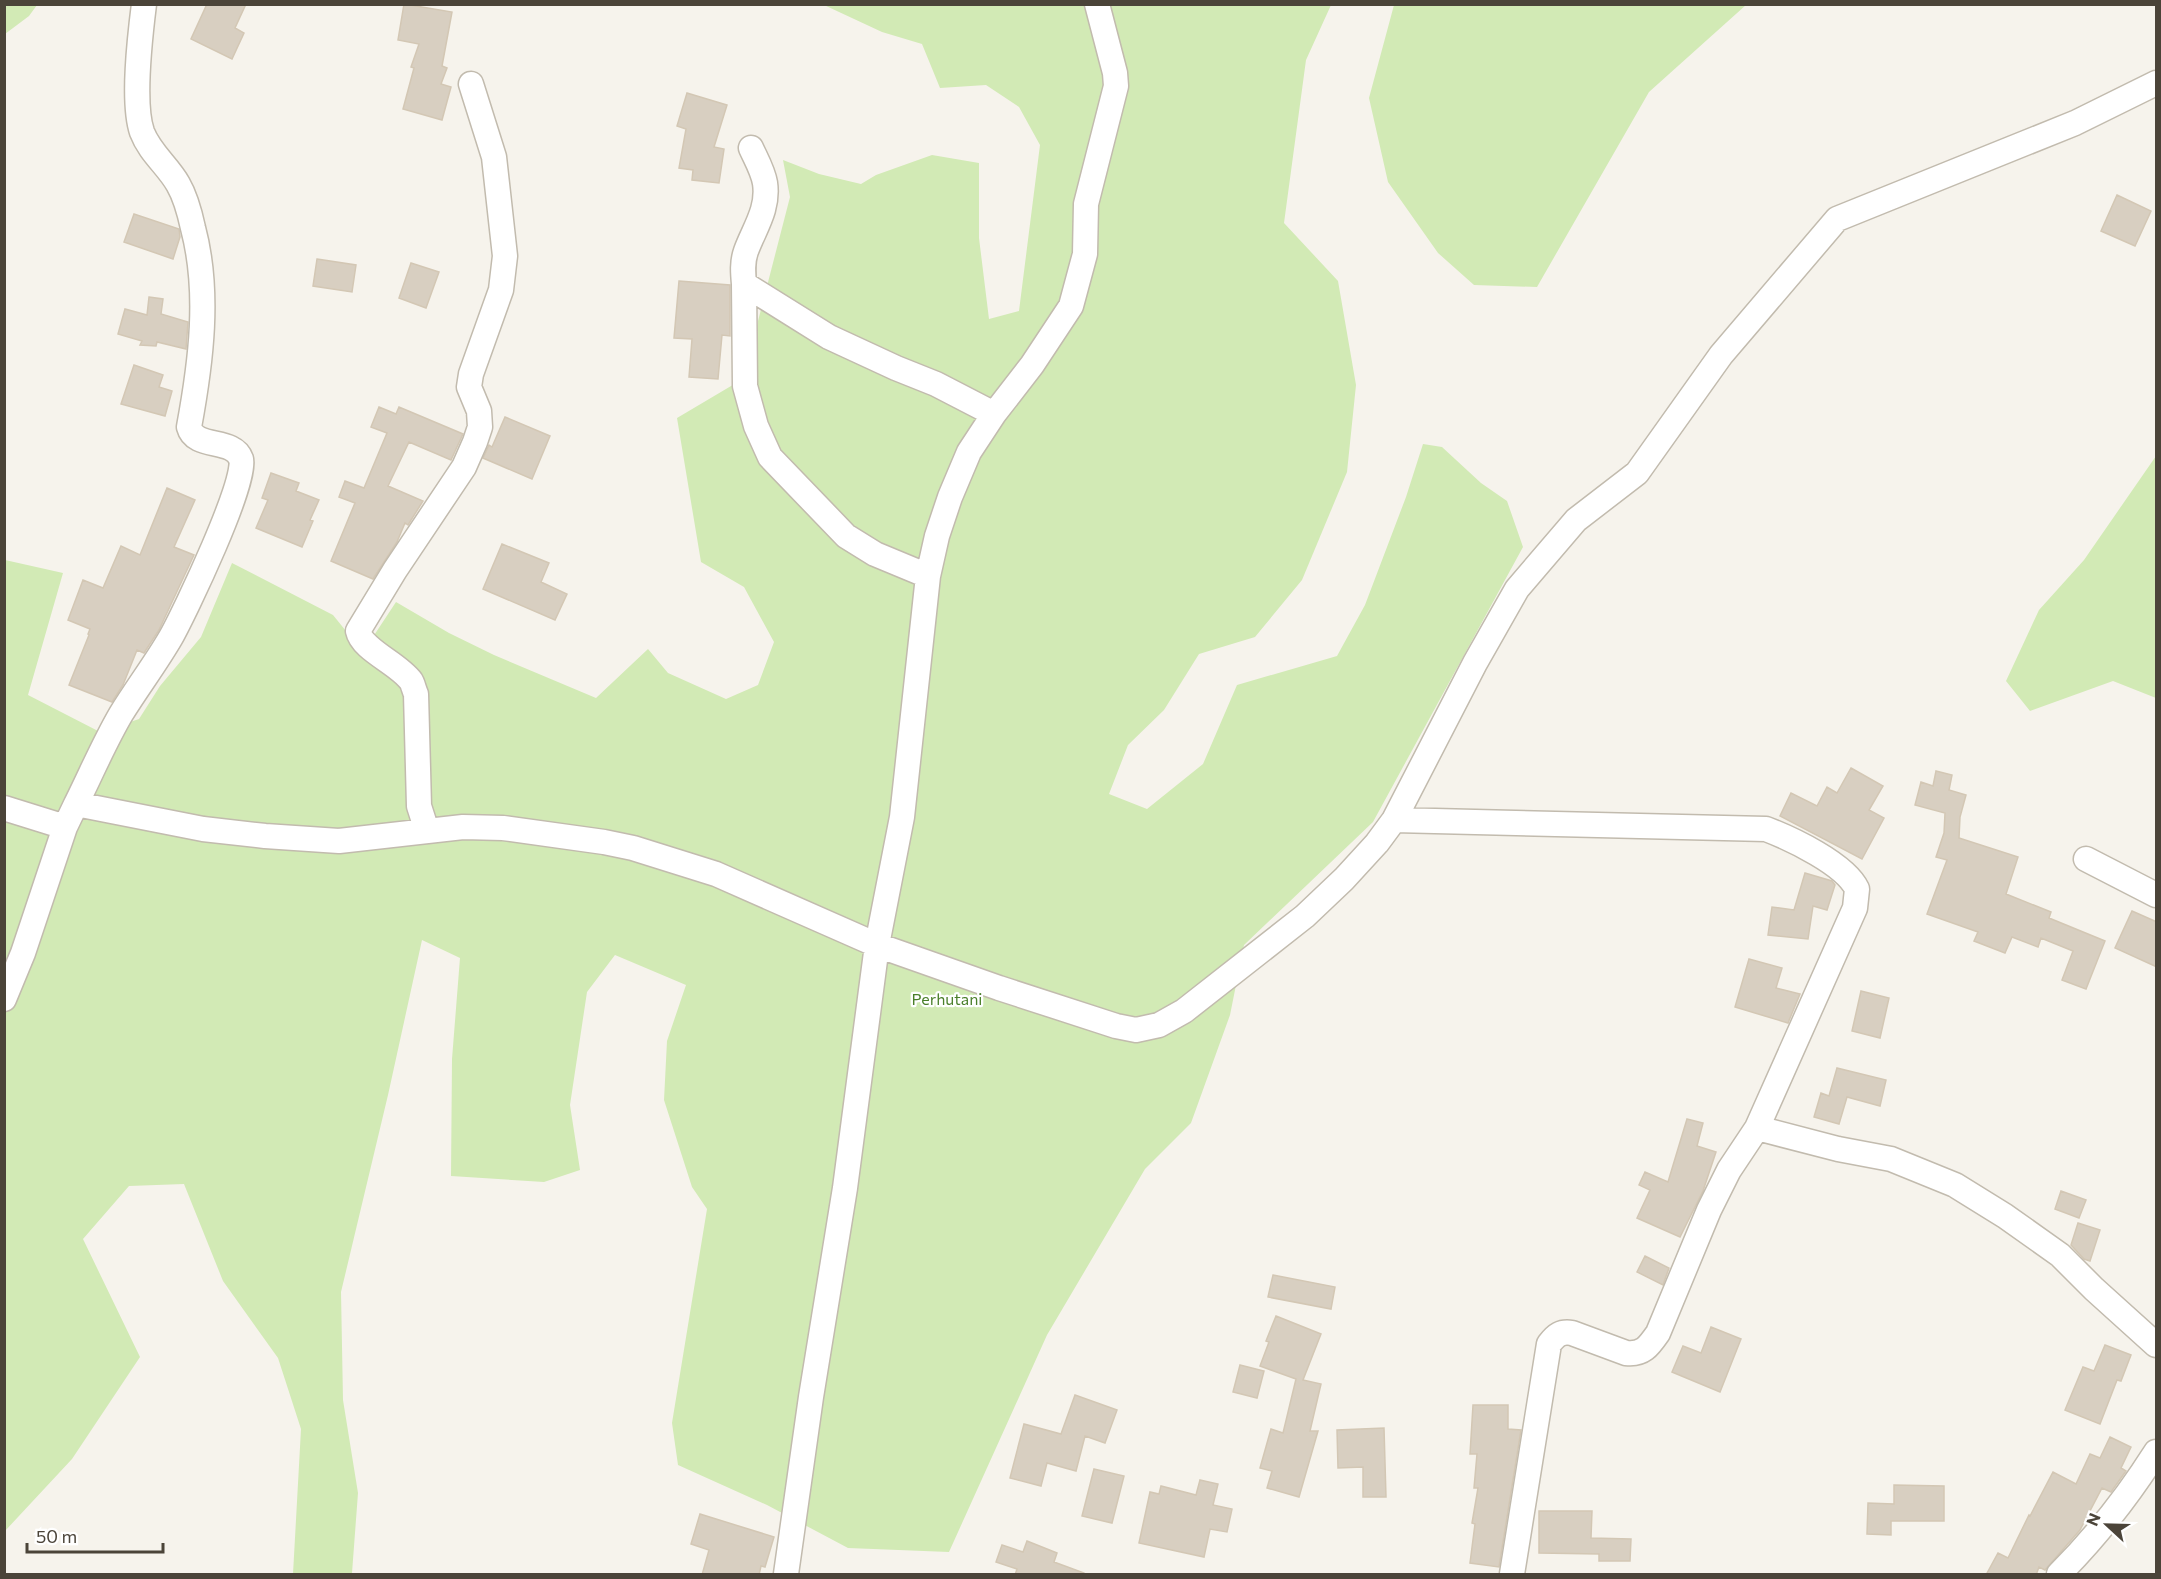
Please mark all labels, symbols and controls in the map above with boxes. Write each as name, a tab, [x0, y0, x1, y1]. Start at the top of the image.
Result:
park label: Perhutani	[912, 989, 982, 1008]
north arrow	[2077, 1495, 2137, 1555]
text: N	[2082, 1510, 2104, 1528]
scale bar	[27, 1516, 164, 1554]
text: 50 m	[36, 1525, 77, 1547]

